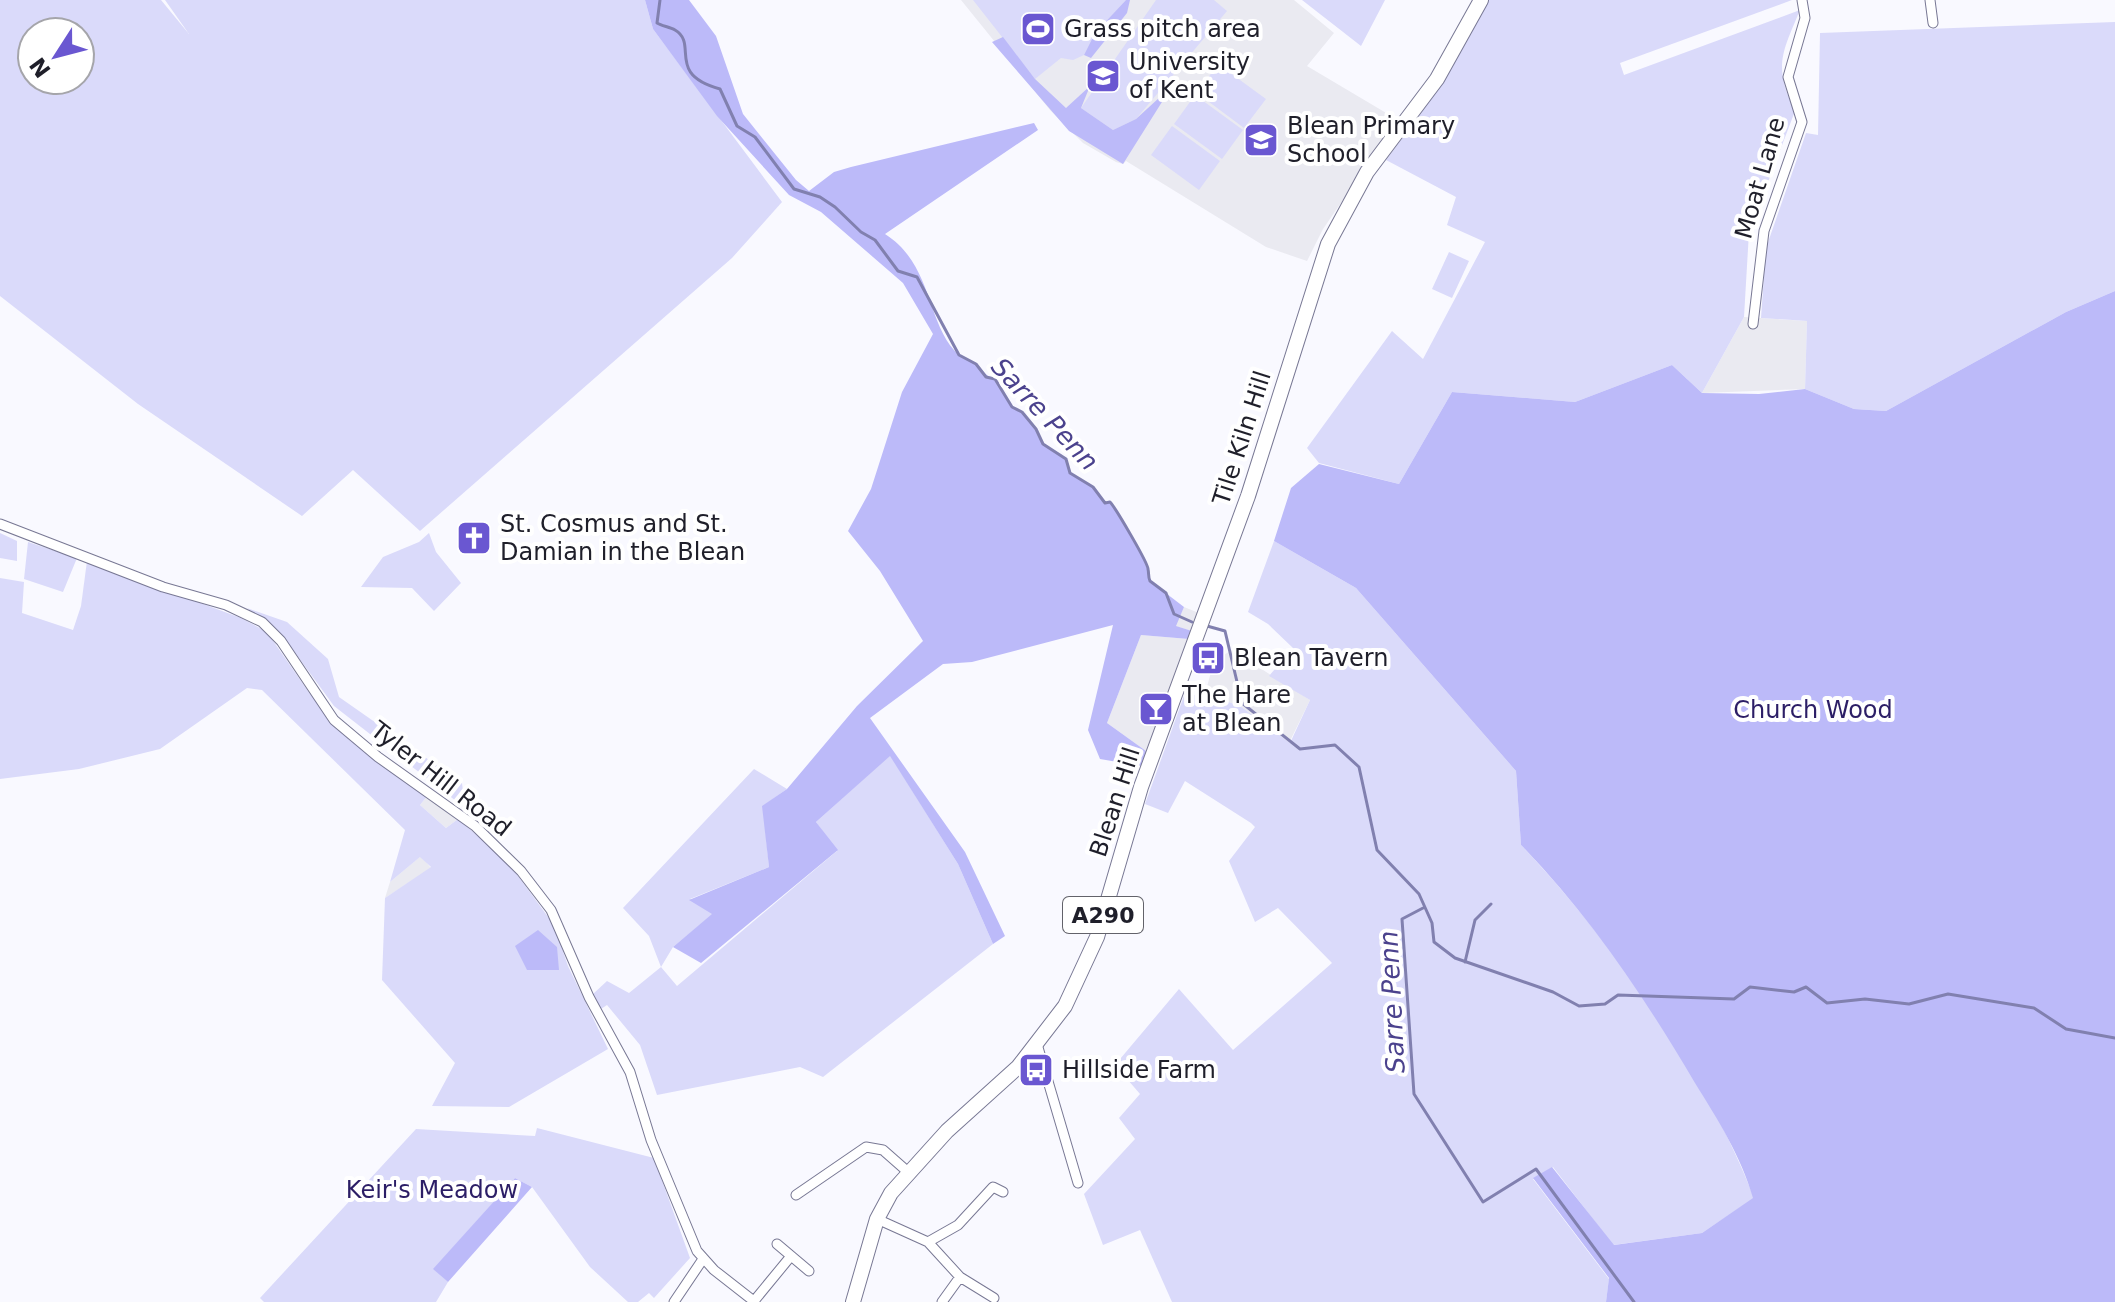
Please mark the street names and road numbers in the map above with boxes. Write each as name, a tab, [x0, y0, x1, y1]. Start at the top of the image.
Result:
street label: Moat Lane	[1729, 114, 1791, 242]
street label: Tile Kiln Hill	[1207, 367, 1277, 510]
street label: Tyler Hill Road	[365, 715, 517, 842]
street label: Blean Hill	[1084, 744, 1146, 860]
road number: A290	[1063, 897, 1143, 933]

